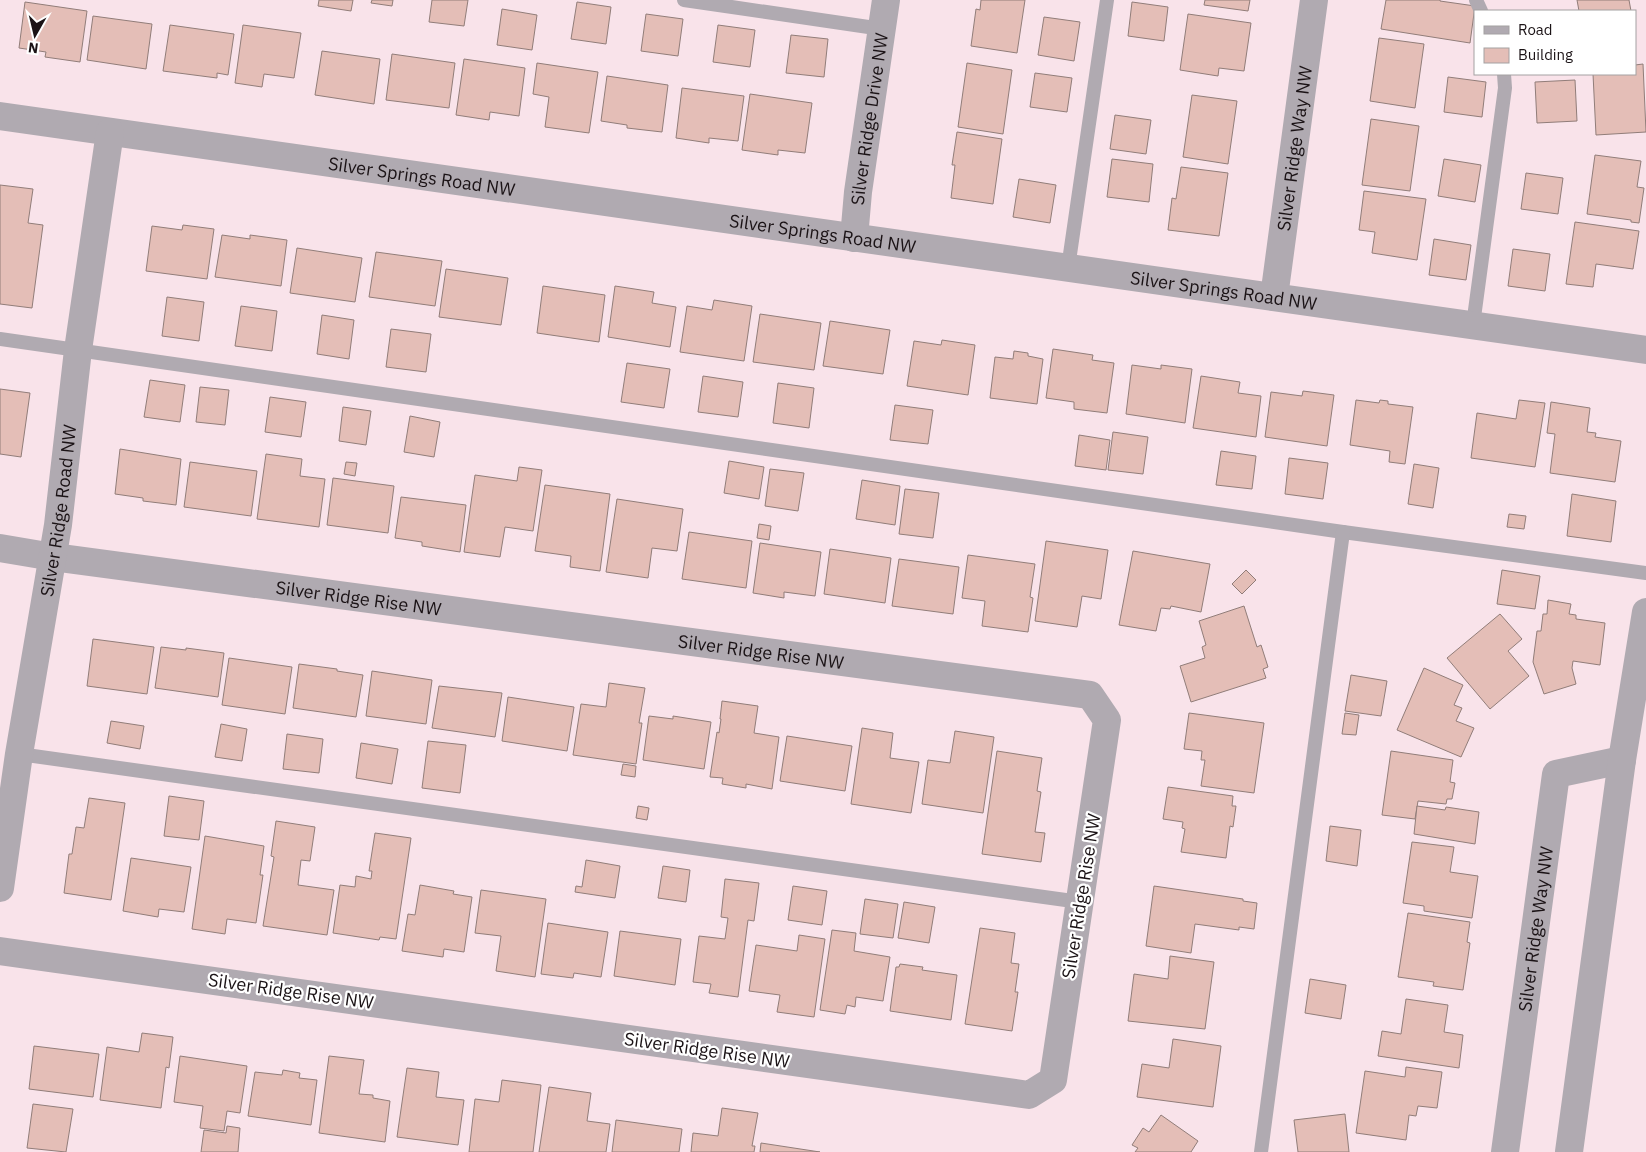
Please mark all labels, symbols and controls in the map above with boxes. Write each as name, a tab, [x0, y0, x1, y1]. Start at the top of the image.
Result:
north arrow	[10, 10, 60, 60]
legend	[1474, 10, 1636, 75]
text: Road	[1518, 20, 1553, 39]
street label: Silver Ridge Drive NW	[845, 31, 893, 206]
text: N	[27, 38, 39, 57]
text: Building	[1518, 45, 1573, 64]
street label: Silver Ridge Way NW	[1272, 64, 1317, 232]
street label: Silver Springs Road NW	[327, 151, 517, 201]
street label: Silver Springs Road NW	[728, 208, 918, 258]
street label: Silver Springs Road NW	[1129, 265, 1319, 315]
street label: Silver Ridge Road NW	[34, 423, 81, 598]
street label: Silver Ridge Rise NW	[274, 575, 443, 620]
street label: Silver Ridge Rise NW	[677, 629, 845, 674]
street label: Silver Ridge Rise NW	[1057, 812, 1105, 980]
street label: Silver Ridge Way NW	[1513, 845, 1558, 1013]
street label: Silver Ridge Rise NW	[207, 968, 375, 1014]
street label: Silver Ridge Rise NW	[623, 1027, 791, 1073]

